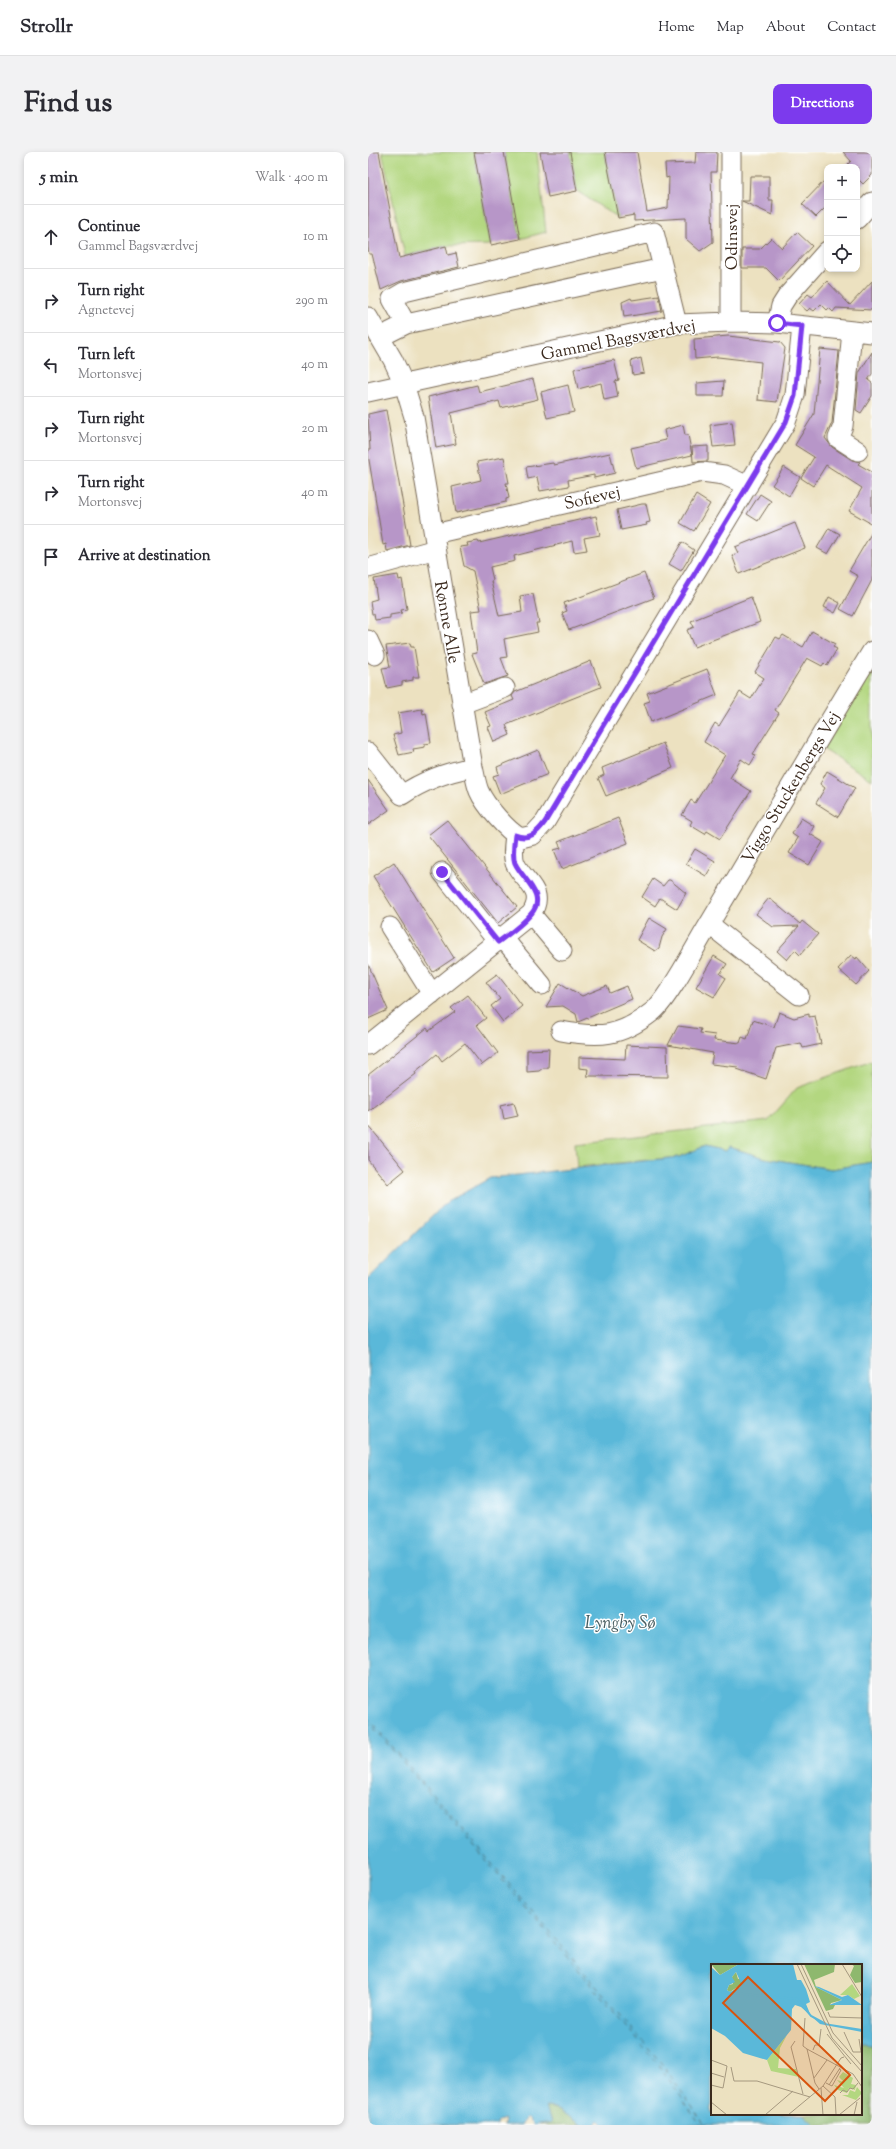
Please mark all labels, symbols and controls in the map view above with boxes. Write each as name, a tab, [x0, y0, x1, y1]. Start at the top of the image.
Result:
text: Strollr	[20, 14, 73, 41]
text: Home	[658, 18, 695, 38]
text: Map	[717, 18, 744, 38]
text: About	[766, 18, 805, 38]
text: Contact	[827, 18, 876, 38]
text: Find us	[24, 84, 112, 124]
button: Directions	[773, 84, 872, 124]
map controls	[824, 164, 860, 272]
button: +	[824, 164, 860, 200]
text: 5 min	[40, 166, 78, 190]
text: Walk · 400 m	[255, 169, 328, 187]
button: −	[824, 200, 860, 236]
street label: Odinsvej	[721, 204, 745, 270]
text: Continue	[78, 217, 140, 238]
icon: ahead	[40, 226, 62, 248]
text: 10 m	[303, 228, 328, 246]
button: locate	[824, 236, 860, 272]
text: Gammel Bagsværdvej	[78, 238, 198, 256]
text: Turn right	[78, 281, 144, 302]
icon: right	[40, 290, 62, 312]
text: 290 m	[295, 292, 328, 310]
text: Agnetevej	[78, 302, 135, 320]
street label: Gammel Bagsværdvej	[539, 314, 698, 368]
route start	[768, 314, 786, 332]
text: Turn left	[78, 345, 135, 366]
icon: left	[40, 354, 62, 376]
text: 40 m	[301, 356, 328, 374]
text: Mortonsvej	[78, 366, 142, 384]
text: Turn right	[78, 409, 144, 430]
icon: right	[40, 418, 62, 440]
text: 20 m	[302, 420, 328, 438]
text: Mortonsvej	[78, 430, 142, 448]
text: Turn right	[78, 473, 144, 494]
street label: Sofievej	[562, 481, 623, 517]
icon: right	[40, 482, 62, 504]
text: 40 m	[301, 484, 328, 502]
text: Mortonsvej	[78, 494, 142, 512]
icon: arrive	[40, 546, 62, 568]
text: Arrive at destination	[78, 546, 211, 567]
street label: Rønne Alle	[427, 579, 465, 666]
street label: Viggo Stuckenbergs Vej	[737, 707, 847, 869]
route end	[433, 863, 451, 881]
water label: Lyngby Sø	[584, 1611, 656, 1637]
inset map	[711, 1964, 862, 2115]

